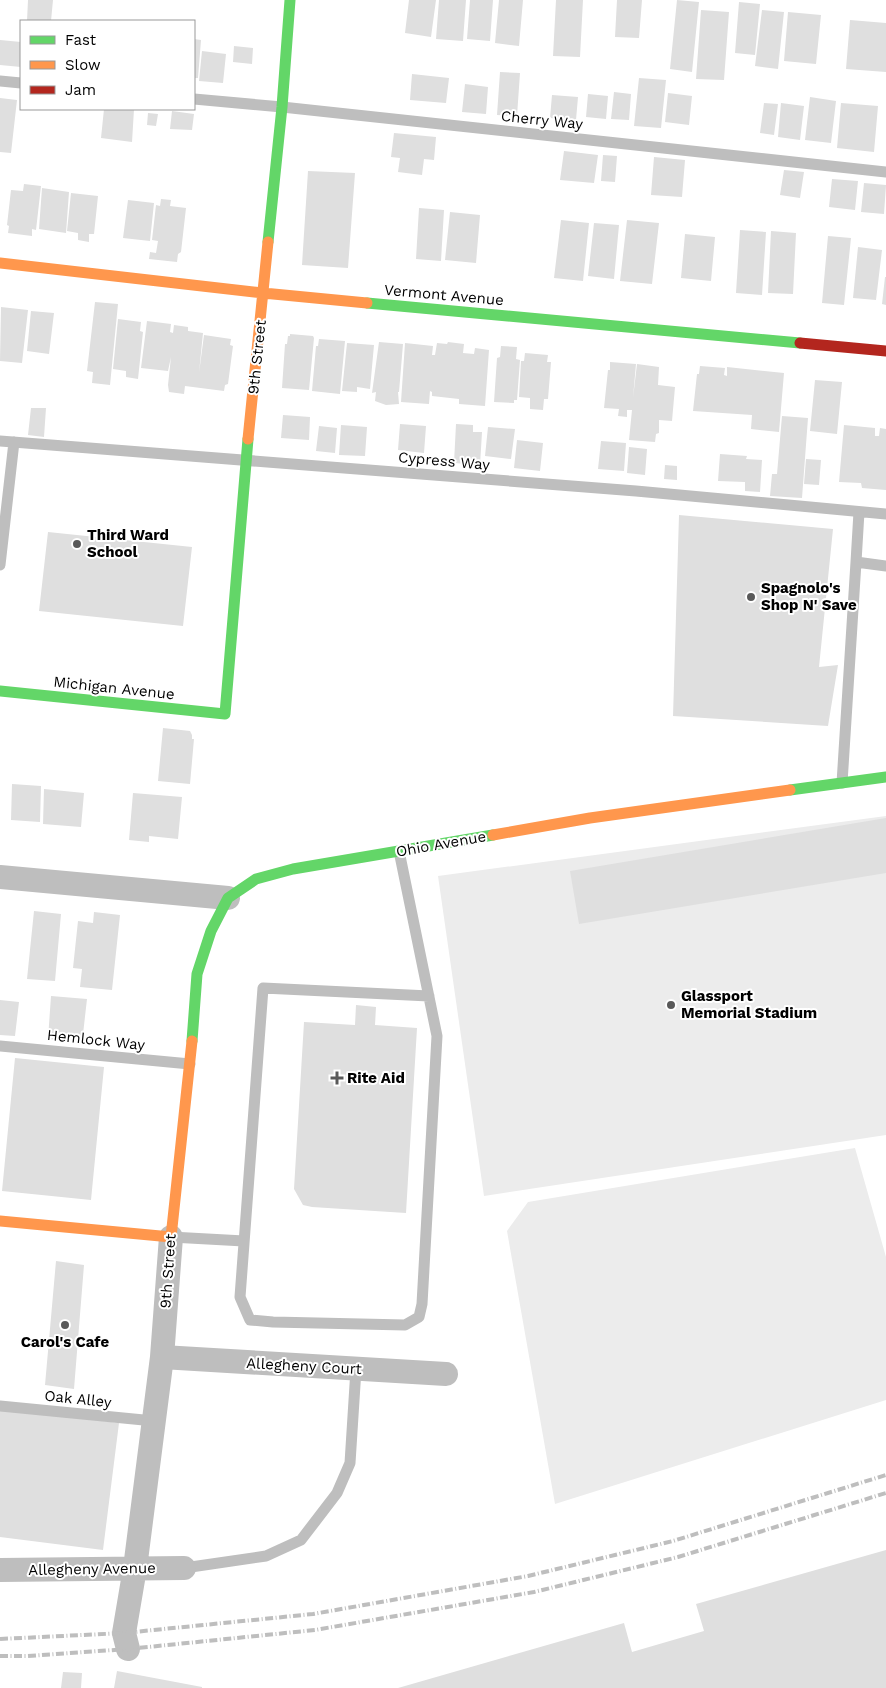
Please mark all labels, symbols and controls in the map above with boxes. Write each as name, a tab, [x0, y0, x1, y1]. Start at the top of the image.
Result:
legend	[20, 20, 195, 110]
text: Fast	[65, 31, 97, 49]
text: Slow	[65, 56, 101, 74]
text: Jam	[65, 81, 96, 99]
street label: Cherry Way	[500, 107, 584, 133]
street label: Vermont Avenue	[383, 281, 505, 309]
street label: 9th Street	[244, 318, 270, 395]
street label: Cypress Way	[397, 448, 491, 474]
place label: Third Ward School	[87, 526, 169, 561]
marker: Third Ward School	[71, 538, 83, 550]
place label: Spagnolo's Shop N' Save	[761, 579, 857, 614]
marker: Spagnolo's Shop N' Save	[745, 591, 757, 603]
street label: Michigan Avenue	[52, 673, 176, 703]
street label: Ohio Avenue	[395, 827, 487, 861]
place label: Glassport Memorial Stadium	[681, 987, 817, 1022]
marker: Glassport Memorial Stadium	[665, 999, 677, 1011]
street label: Hemlock Way	[46, 1026, 146, 1054]
place label: Rite Aid	[347, 1069, 405, 1087]
marker: Rite Aid	[331, 1072, 343, 1084]
street label: 9th Street	[156, 1232, 180, 1309]
marker: Carol's Cafe	[59, 1319, 71, 1331]
place label: Carol's Cafe	[21, 1333, 110, 1351]
street label: Allegheny Court	[246, 1354, 363, 1378]
street label: Oak Alley	[43, 1387, 113, 1412]
street label: Allegheny Avenue	[28, 1559, 156, 1579]

